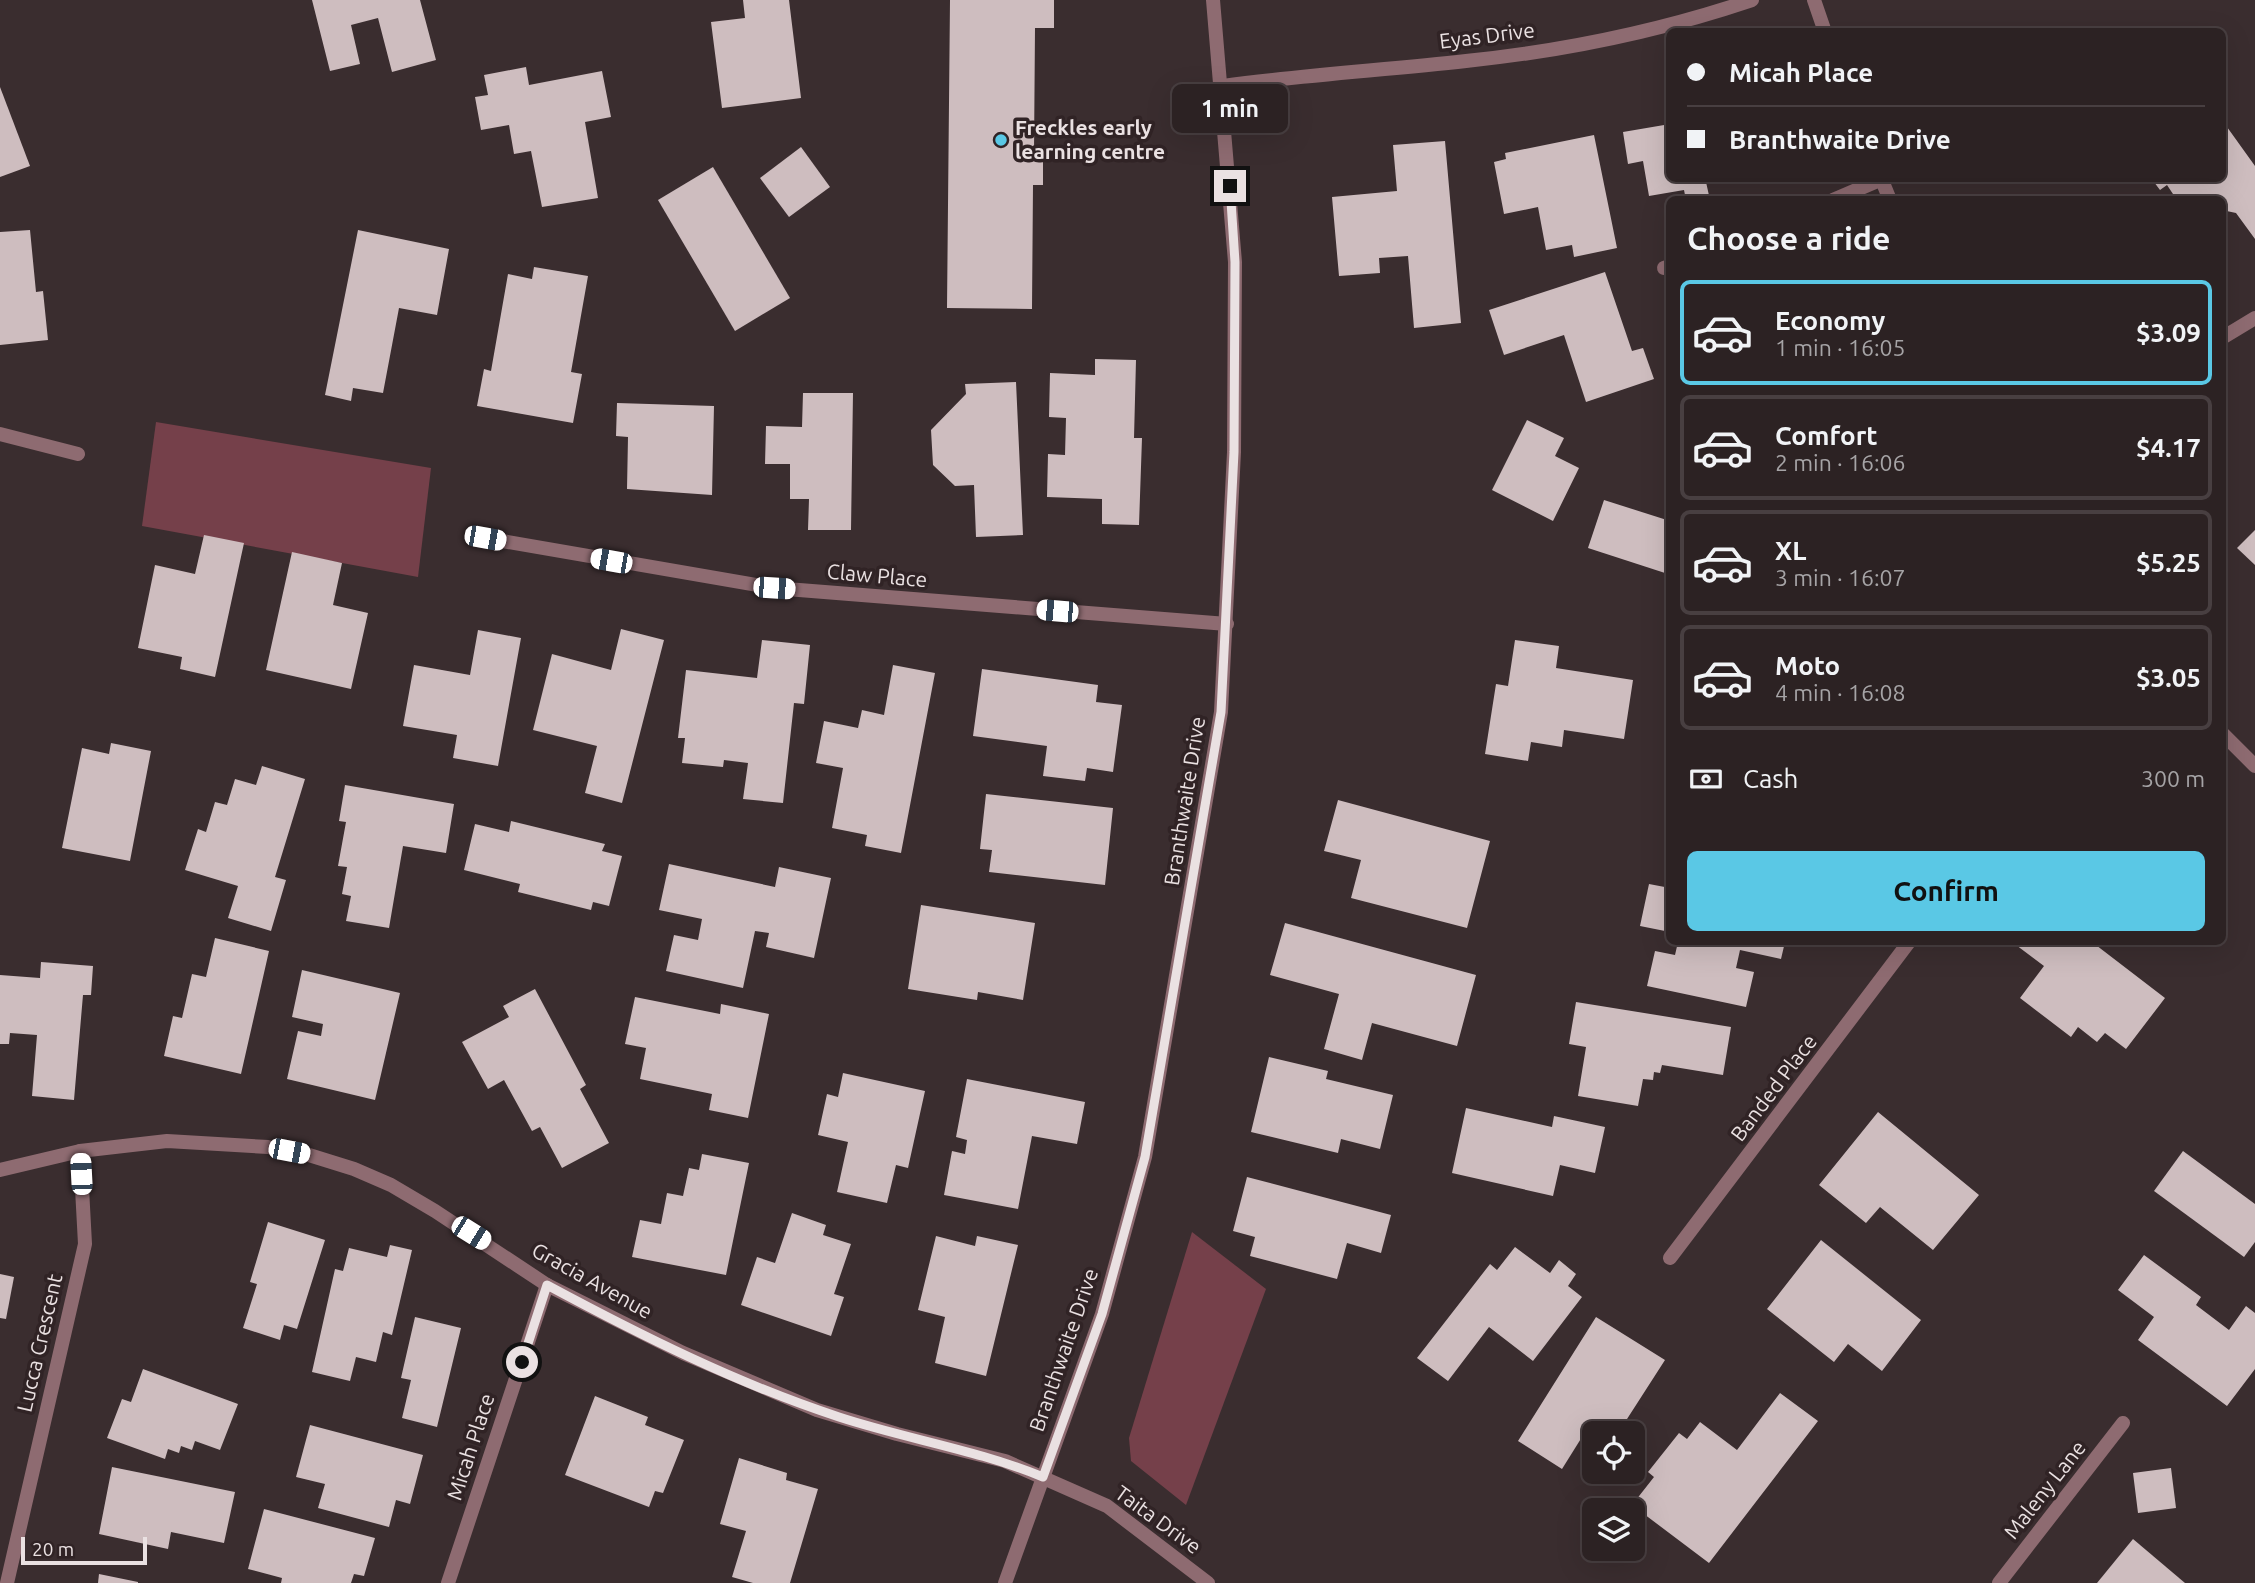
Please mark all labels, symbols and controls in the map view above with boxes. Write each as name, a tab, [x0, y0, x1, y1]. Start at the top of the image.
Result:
street label: Eyas Drive	[1438, 17, 1536, 53]
text: Micah Place	[1729, 58, 1873, 87]
callout: 1 min	[1172, 85, 1288, 134]
text: 1 min	[1201, 96, 1259, 121]
place label: Freckles early learning centre	[1015, 115, 1165, 163]
text: Branthwaite Drive	[1729, 125, 1951, 154]
marker: Freckles early learning centre	[993, 132, 1009, 148]
route end	[1214, 170, 1246, 202]
text: Choose a ride	[1687, 220, 1890, 256]
icon: car	[1691, 301, 1754, 364]
text: Economy	[1775, 306, 1885, 335]
text: $3.09	[2136, 318, 2201, 347]
text: 1 min · 16:05	[1775, 335, 1906, 360]
icon: car	[1691, 416, 1754, 479]
text: Comfort	[1775, 421, 1878, 450]
text: $4.17	[2136, 433, 2201, 462]
text: 2 min · 16:06	[1775, 450, 1906, 475]
car	[463, 524, 508, 552]
icon: car	[1691, 531, 1754, 594]
text: XL	[1775, 536, 1806, 565]
car	[589, 547, 634, 575]
text: $5.25	[2136, 548, 2201, 577]
street label: Claw Place	[826, 559, 928, 591]
text: 3 min · 16:07	[1775, 565, 1906, 590]
car	[753, 576, 796, 600]
car	[1036, 599, 1079, 623]
icon: car	[1691, 646, 1754, 709]
text: Moto	[1775, 651, 1840, 680]
text: $3.05	[2136, 663, 2201, 692]
text: 4 min · 16:08	[1775, 680, 1906, 705]
street label: Branthwaite Drive	[1159, 715, 1209, 887]
icon: cash	[1687, 760, 1725, 798]
text: Cash	[1743, 764, 1798, 793]
text: 300 m	[2141, 766, 2205, 791]
button: Confirm	[1687, 851, 2205, 931]
street label: Banded Place	[1725, 1029, 1821, 1145]
car	[267, 1137, 312, 1165]
car	[70, 1152, 93, 1196]
car	[448, 1213, 495, 1253]
street label: Gracia Avenue	[528, 1237, 657, 1323]
street label: Branthwaite Drive	[1024, 1265, 1102, 1434]
street label: Lucca Crescent	[12, 1272, 67, 1414]
route start	[506, 1346, 538, 1378]
street label: Micah Place	[442, 1390, 499, 1503]
map controls	[1582, 1421, 1645, 1561]
button: locate	[1582, 1421, 1645, 1484]
street label: Maleny Lane	[1998, 1436, 2090, 1543]
street label: Taita Drive	[1111, 1480, 1206, 1558]
button: layers	[1582, 1498, 1645, 1561]
scale bar	[21, 1534, 147, 1566]
text: 20 m	[32, 1538, 74, 1560]

